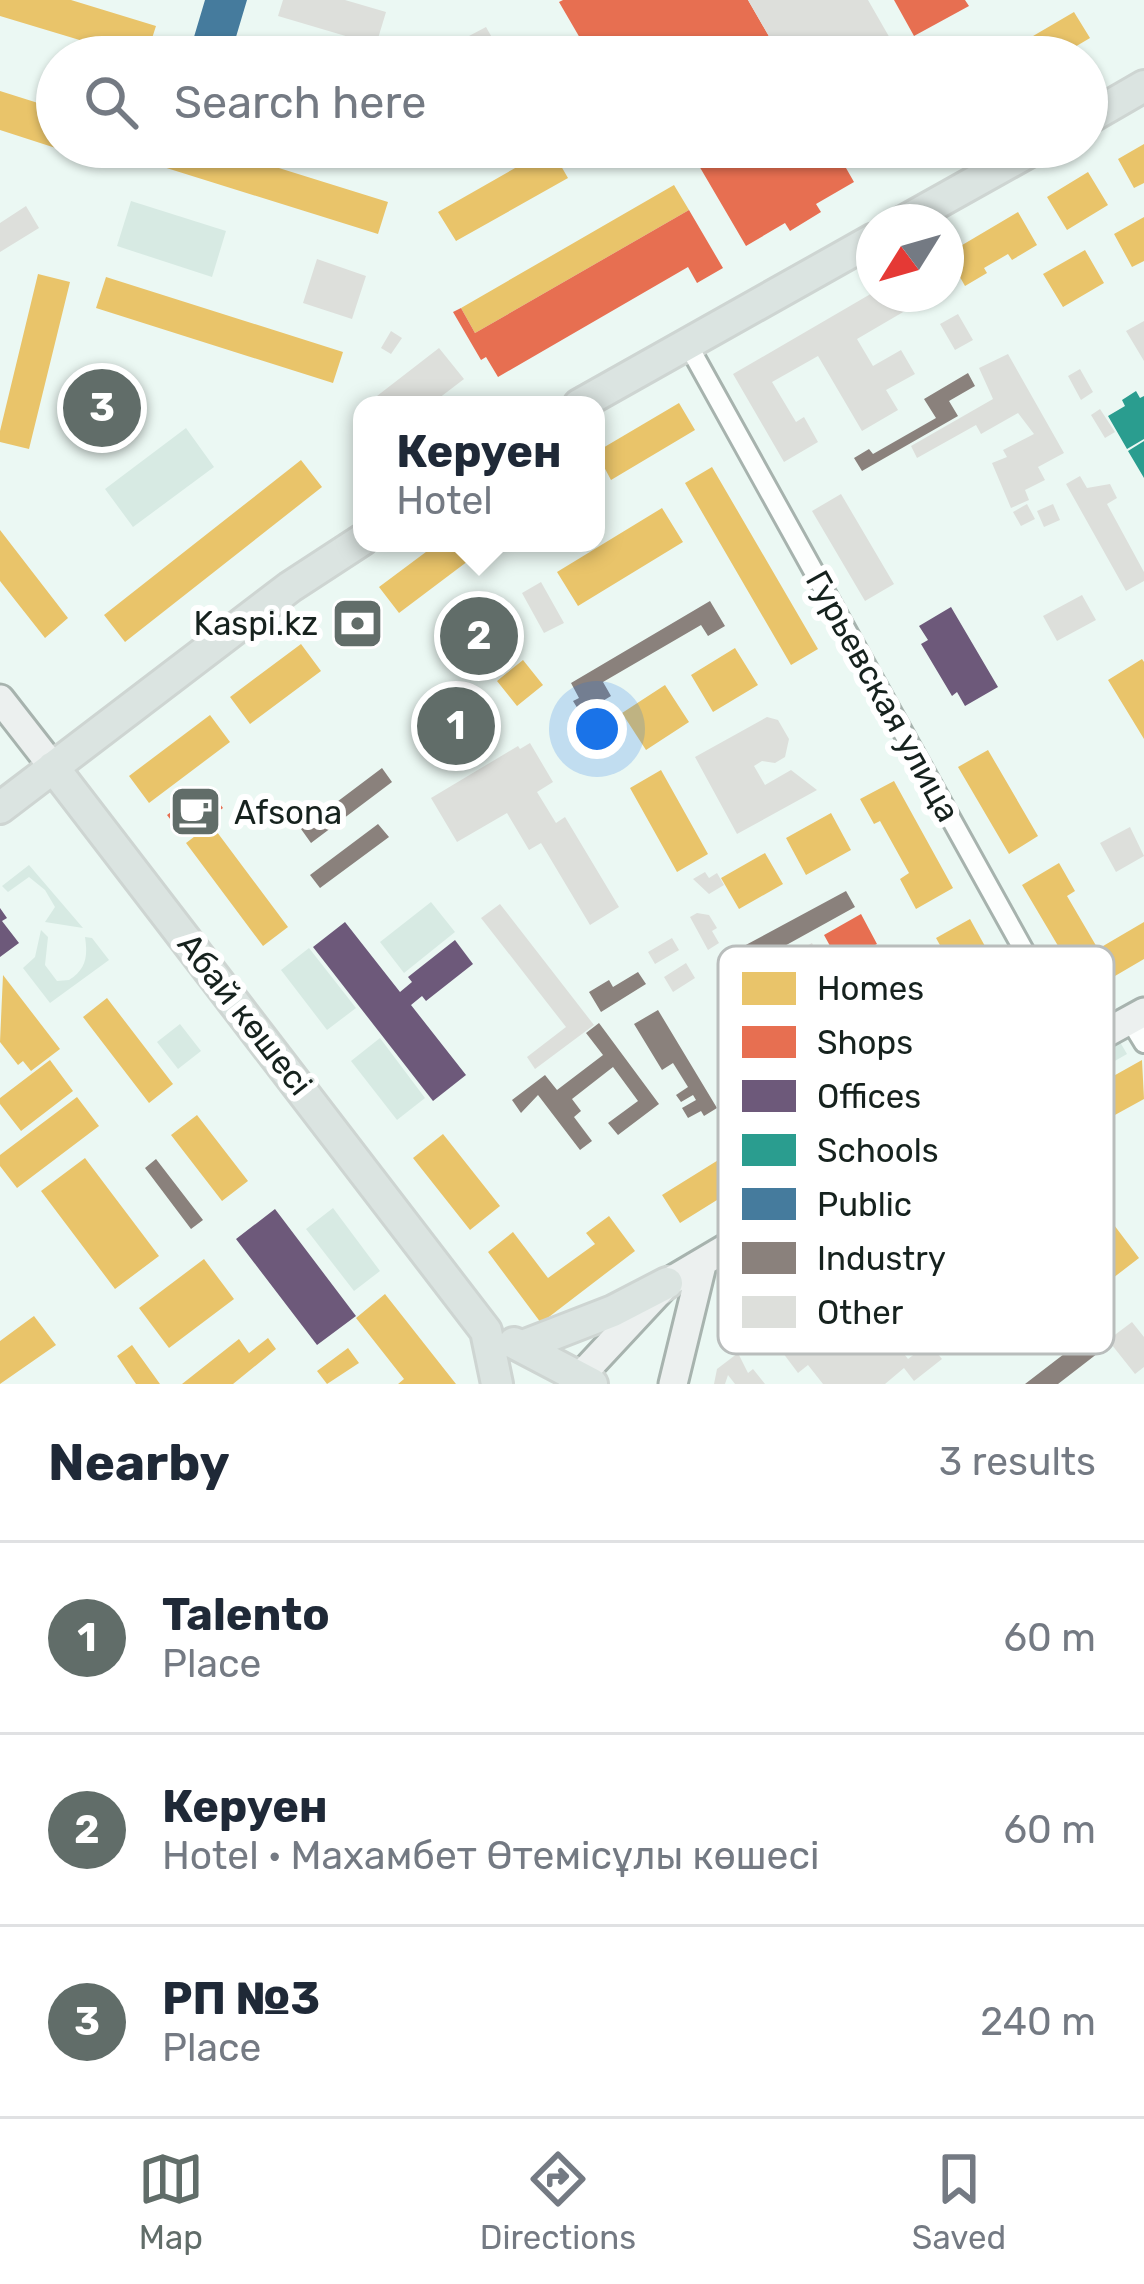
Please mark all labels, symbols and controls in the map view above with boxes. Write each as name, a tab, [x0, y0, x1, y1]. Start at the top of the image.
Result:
search box	[36, 36, 1108, 168]
icon: search	[78, 69, 144, 135]
text: Search here	[174, 76, 426, 129]
north arrow	[856, 204, 964, 312]
pin: 3	[63, 363, 141, 453]
popup	[353, 396, 605, 552]
text: Керуен	[396, 425, 562, 478]
text: Hotel	[396, 478, 493, 524]
street label: Гурьевская улица	[798, 564, 968, 828]
pin: 2	[440, 591, 518, 681]
bank icon: Kaspi.kz	[329, 595, 385, 651]
place label: Kaspi.kz	[194, 604, 318, 643]
pin: 1	[417, 681, 495, 771]
your location	[567, 699, 627, 759]
cafe icon: Afsona	[167, 784, 223, 840]
place label: Afsona	[234, 793, 342, 832]
street label: Абай көшесі	[170, 925, 320, 1103]
legend	[718, 946, 1114, 1354]
text: Homes	[817, 969, 924, 1008]
text: Shops	[817, 1023, 913, 1062]
text: Offices	[817, 1077, 921, 1116]
text: Schools	[817, 1131, 939, 1170]
text: Public	[817, 1185, 912, 1224]
text: Industry	[817, 1239, 946, 1278]
text: Other	[817, 1293, 904, 1332]
text: Nearby	[48, 1432, 230, 1493]
text: 3 results	[939, 1439, 1096, 1485]
text: Talento	[162, 1588, 330, 1641]
text: 1	[77, 1615, 97, 1661]
text: 60 m	[1003, 1615, 1096, 1661]
text: Place	[162, 1641, 261, 1687]
text: Керуен	[162, 1780, 328, 1833]
text: 2	[74, 1807, 100, 1853]
text: 60 m	[1003, 1807, 1096, 1853]
text: Hotel · Махамбет Өтемісұлы көшесі	[162, 1833, 819, 1879]
text: РП №3	[162, 1972, 320, 2025]
text: 3	[74, 1999, 100, 2045]
text: 240 m	[980, 1999, 1096, 2045]
text: Place	[162, 2025, 261, 2071]
tab: Map	[138, 2146, 204, 2257]
tab: Directions	[480, 2146, 636, 2257]
tab: Saved	[912, 2146, 1006, 2257]

